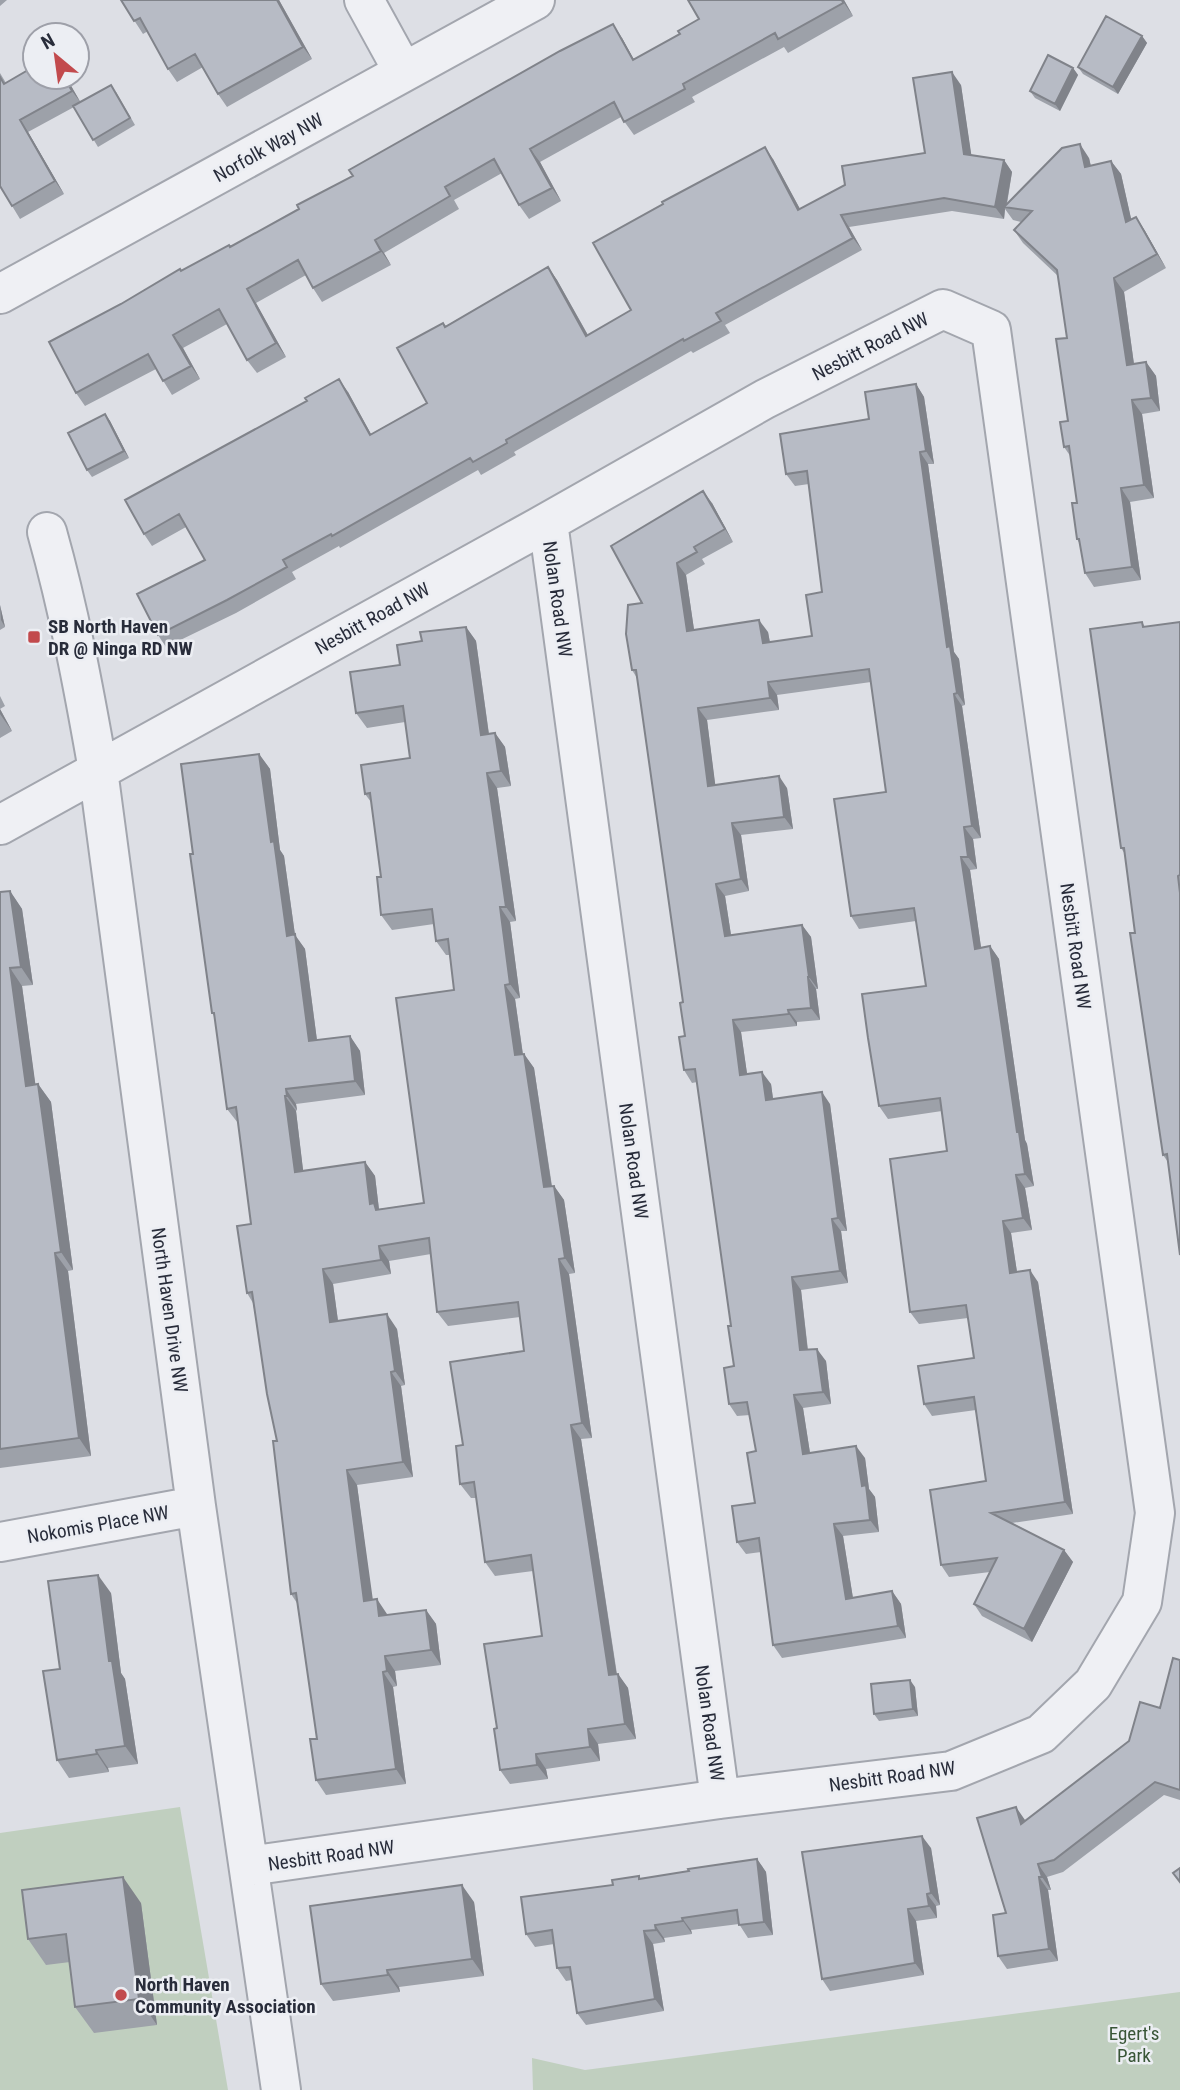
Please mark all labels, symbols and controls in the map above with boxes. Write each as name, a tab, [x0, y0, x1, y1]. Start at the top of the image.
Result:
north arrow	[21, 21, 91, 91]
text: N	[37, 29, 59, 54]
street label: Norfolk Way NW	[209, 108, 327, 187]
street label: Nesbitt Road NW	[808, 307, 932, 386]
street label: Nolan Road NW	[538, 539, 577, 659]
street label: Nesbitt Road NW	[311, 577, 434, 659]
place label: SB North Haven DR @ Ninga RD NW	[48, 615, 193, 660]
marker: SB North Haven DR @ Ninga RD NW	[26, 629, 42, 645]
street label: Nesbitt Road NW	[1055, 881, 1096, 1011]
street label: Nolan Road NW	[614, 1101, 653, 1221]
street label: North Haven Drive NW	[147, 1226, 192, 1394]
street label: Nokomis Place NW	[25, 1501, 171, 1548]
street label: Nolan Road NW	[690, 1663, 729, 1783]
street label: Nesbitt Road NW	[827, 1756, 957, 1797]
street label: Nesbitt Road NW	[266, 1835, 396, 1876]
place label: North Haven Community Association	[135, 1973, 316, 2018]
marker: North Haven Community Association	[113, 1987, 129, 2003]
park label: Egert's Park	[1109, 2022, 1159, 2067]

